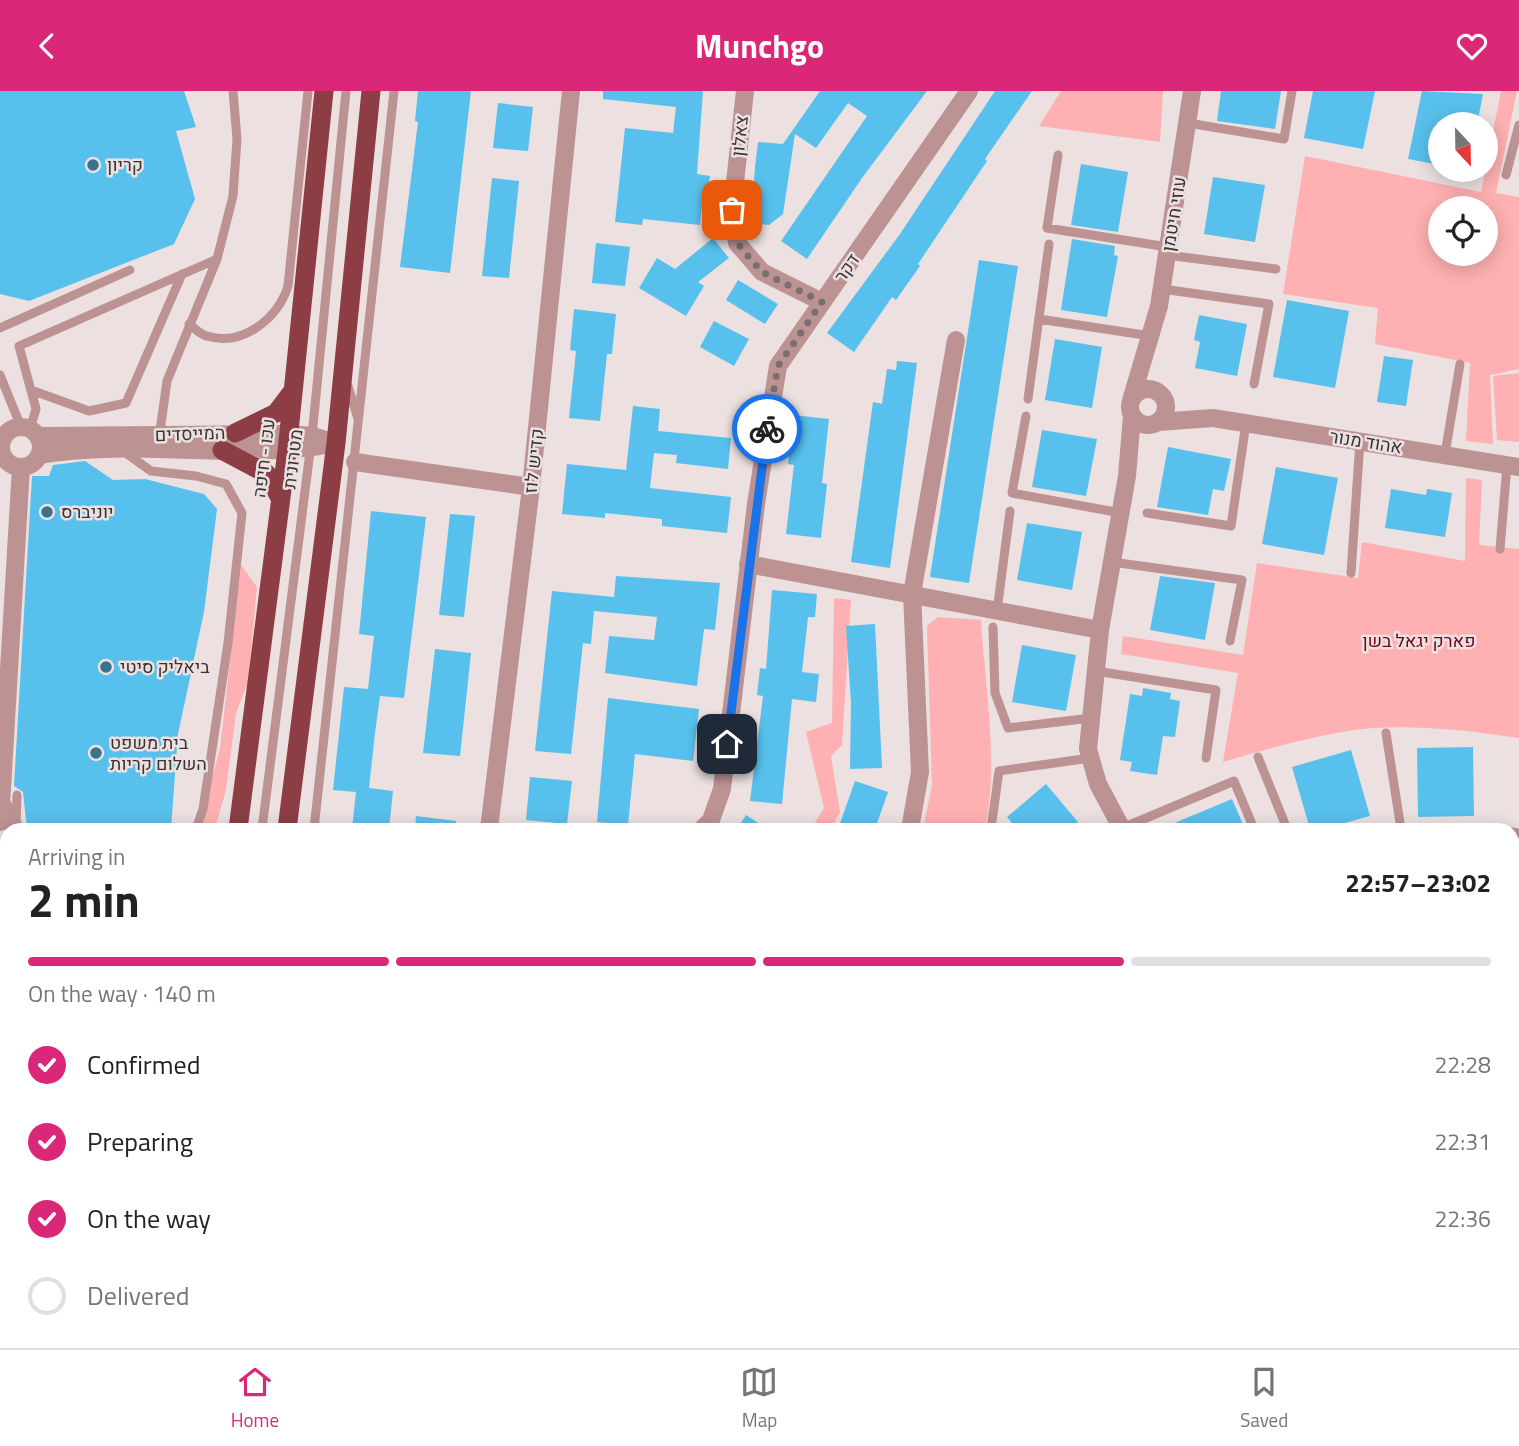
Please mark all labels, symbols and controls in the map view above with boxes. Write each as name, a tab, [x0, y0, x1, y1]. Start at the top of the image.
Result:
text: Munchgo	[695, 22, 824, 70]
icon: back	[28, 27, 66, 65]
icon: heart	[1453, 27, 1491, 65]
north arrow	[1428, 112, 1498, 182]
map controls	[1428, 112, 1498, 266]
street label: צאלון	[724, 114, 755, 158]
place label: קריון	[107, 151, 143, 178]
marker: קריון	[85, 157, 101, 173]
street label: עוזי חיטמן	[1154, 175, 1193, 253]
pin	[702, 180, 762, 240]
icon: bag	[713, 191, 751, 229]
button: locate	[1428, 196, 1498, 266]
street label: דקר	[827, 248, 866, 288]
courier	[732, 394, 802, 464]
icon: bike	[748, 410, 786, 448]
street label: עכו - חיפה	[245, 417, 282, 499]
street label: המייסדים	[154, 419, 226, 448]
street label: אהוד מנור	[1328, 422, 1404, 461]
street label: קדיש לוז	[517, 427, 550, 495]
street label: מטרונית	[275, 428, 310, 490]
place label: יוניברס	[61, 498, 113, 525]
marker: יוניברס	[39, 504, 55, 520]
park label: פארק יגאל בשן	[1363, 627, 1475, 654]
place label: ביאליק סיטי	[120, 653, 210, 680]
marker: ביאליק סיטי	[98, 659, 114, 675]
pin	[697, 714, 757, 774]
icon: home	[708, 725, 746, 763]
place label: בית משפט השלום קריות	[110, 729, 207, 777]
marker: בית משפט השלום קריות	[88, 745, 104, 761]
text: Arriving in	[28, 839, 125, 874]
text: 22:57–23:02	[1345, 863, 1491, 902]
text: 2 min	[28, 865, 140, 935]
text: On the way · 140 m	[28, 976, 216, 1011]
text: Confirmed	[87, 1045, 201, 1084]
icon: check	[28, 1046, 66, 1084]
text: 22:28	[1434, 1047, 1491, 1082]
text: Preparing	[87, 1122, 193, 1161]
icon: check	[28, 1123, 66, 1161]
text: 22:31	[1434, 1124, 1491, 1159]
text: On the way	[87, 1199, 211, 1238]
icon: check	[28, 1200, 66, 1238]
text: 22:36	[1434, 1201, 1491, 1236]
text: Delivered	[87, 1276, 190, 1315]
tab: Home	[231, 1363, 279, 1434]
tab: Map	[740, 1363, 778, 1434]
tab: Saved	[1240, 1363, 1288, 1434]

